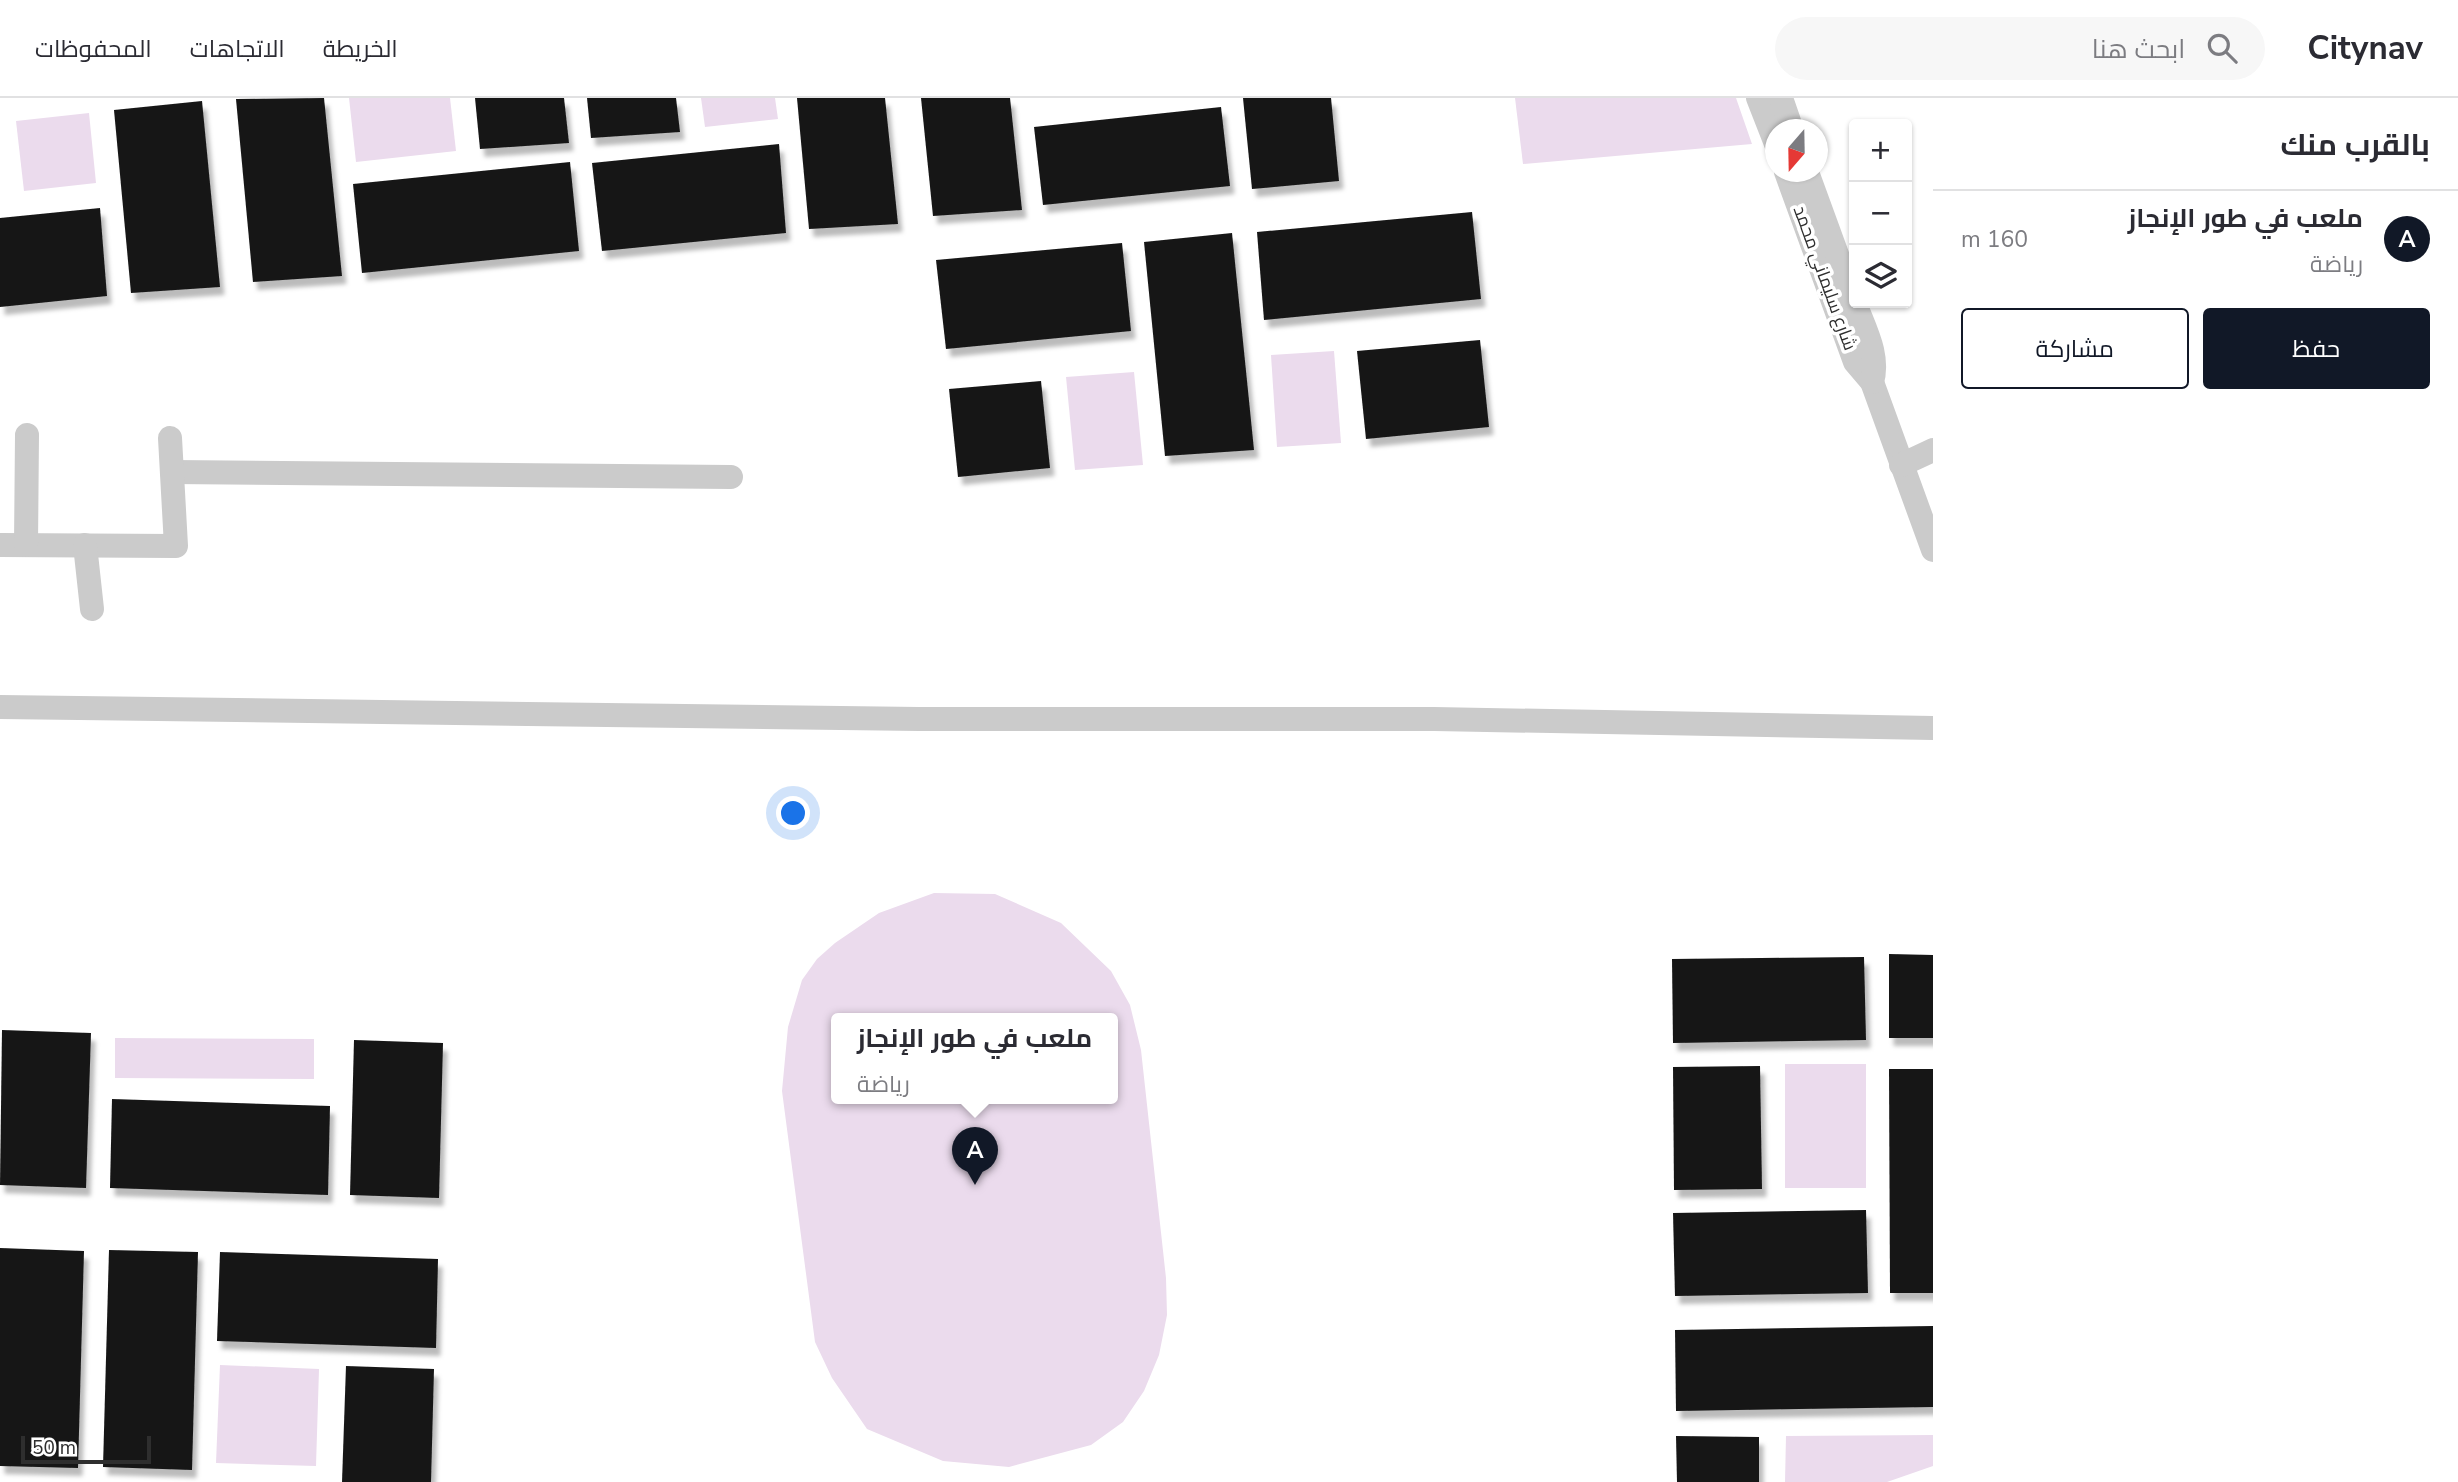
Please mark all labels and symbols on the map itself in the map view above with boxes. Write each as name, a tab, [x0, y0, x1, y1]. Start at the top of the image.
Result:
north arrow	[1765, 119, 1828, 182]
street label: شارع سليماني محمد	[1786, 202, 1862, 354]
your location	[776, 796, 810, 830]
pin: A	[952, 1127, 998, 1185]
scale bar	[21, 1433, 150, 1465]

